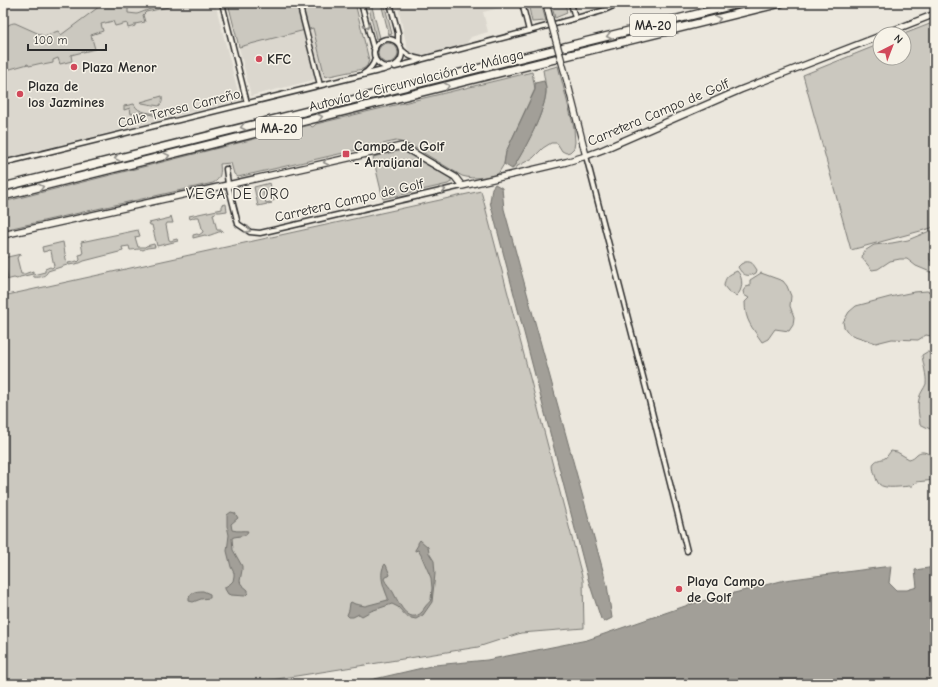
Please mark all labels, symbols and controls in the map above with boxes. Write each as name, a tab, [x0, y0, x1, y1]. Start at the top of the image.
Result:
road number: MA-20	[630, 14, 676, 36]
one-way arrow	[715, 15, 721, 23]
one-way arrow	[363, 23, 371, 30]
scale bar	[28, 26, 106, 52]
north arrow	[872, 26, 912, 66]
one-way arrow	[606, 31, 613, 40]
text: N	[891, 32, 905, 46]
text: 100 m	[34, 33, 67, 47]
street label: Autovía de Circunvalación de Málaga	[307, 46, 525, 115]
place label: KFC	[267, 51, 291, 68]
marker: KFC	[254, 54, 264, 64]
place label: Plaza Menor	[82, 59, 157, 76]
marker: Plaza Menor	[69, 62, 79, 72]
street label: Carretera Campo de Golf	[585, 75, 732, 150]
place label: Plaza de los Jazmines	[28, 78, 104, 111]
one-way arrow	[443, 82, 450, 91]
street label: Calle Teresa Carreño	[116, 85, 242, 132]
marker: Plaza de los Jazmines	[15, 89, 25, 99]
one-way arrow	[317, 114, 324, 122]
road number: MA-20	[256, 117, 302, 139]
one-way arrow	[240, 122, 247, 131]
place label: Campo de Golf - Arraijanal	[354, 138, 445, 171]
marker: Campo de Golf - Arraijanal	[341, 149, 351, 159]
one-way arrow	[164, 152, 170, 160]
one-way arrow	[114, 154, 120, 162]
one-way arrow	[323, 158, 329, 166]
street label: Carretera Campo de Golf	[273, 175, 426, 226]
one-way arrow	[37, 183, 44, 192]
district label: VEGA DE ORO	[186, 185, 290, 203]
one-way arrow	[439, 187, 446, 195]
one-way arrow	[245, 225, 252, 233]
place label: Playa Campo de Golf	[687, 573, 765, 606]
marker: Playa Campo de Golf	[674, 584, 684, 594]

